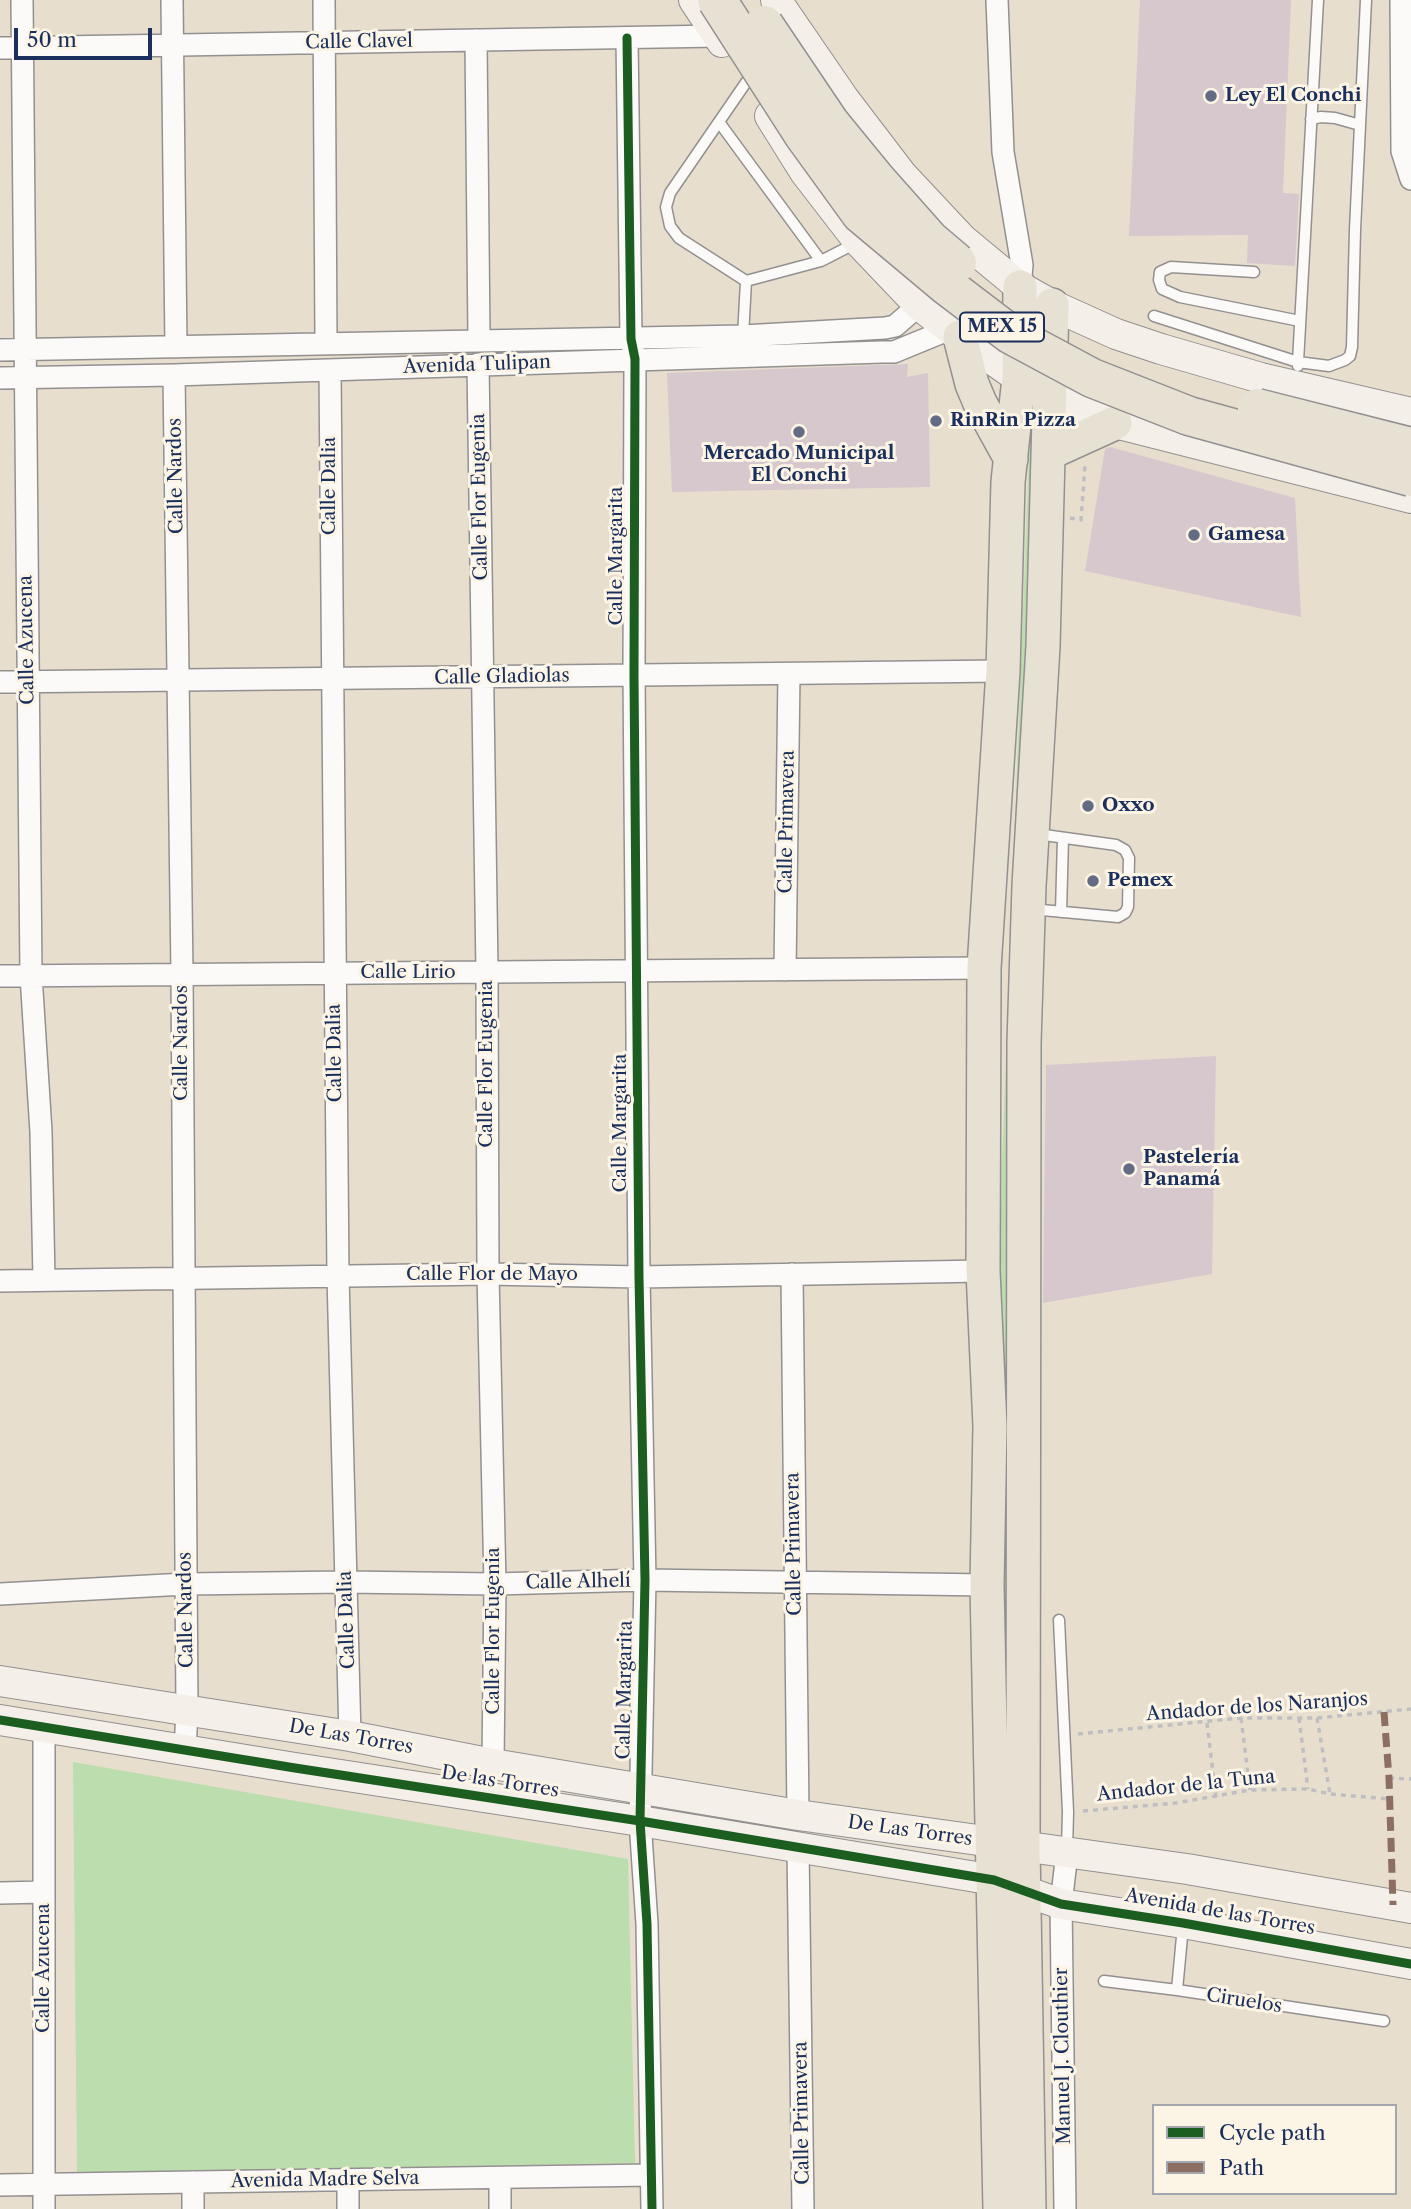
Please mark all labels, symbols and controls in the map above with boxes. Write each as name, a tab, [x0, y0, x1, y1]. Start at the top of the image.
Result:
scale bar	[18, 14, 156, 58]
text: 50 m	[27, 27, 77, 52]
street label: Calle Clavel	[305, 30, 413, 54]
place label: Ley El Conchi	[1225, 85, 1361, 107]
marker: Ley El Conchi	[1203, 88, 1219, 104]
road number: MEX 15	[960, 312, 1044, 342]
street label: Avenida Tulipan	[403, 351, 551, 379]
place label: RinRin Pizza	[950, 410, 1076, 432]
street label: Calle Flor Eugenia	[467, 413, 493, 581]
marker: RinRin Pizza	[928, 413, 944, 429]
street label: Calle Nardos	[164, 418, 188, 534]
marker: Mercado Municipal El Conchi	[791, 424, 807, 440]
street label: Calle Dalia	[319, 437, 341, 535]
place label: Mercado Municipal El Conchi	[704, 443, 894, 487]
street label: Calle Margarita	[606, 486, 628, 626]
place label: Gamesa	[1208, 524, 1285, 546]
marker: Gamesa	[1186, 527, 1202, 543]
street label: Calle Azucena	[14, 575, 40, 705]
street label: Calle Gladiolas	[434, 664, 570, 690]
street label: Calle Primavera	[774, 750, 800, 894]
place label: Oxxo	[1102, 795, 1154, 817]
marker: Oxxo	[1080, 798, 1096, 814]
place label: Pemex	[1107, 870, 1173, 892]
marker: Pemex	[1085, 873, 1101, 889]
street label: Calle Lirio	[360, 962, 456, 984]
street label: Calle Flor Eugenia	[476, 980, 498, 1148]
street label: Calle Nardos	[171, 985, 193, 1101]
street label: Calle Dalia	[323, 1004, 347, 1102]
street label: Calle Margarita	[610, 1053, 632, 1193]
place label: Pastelería Panamá	[1143, 1147, 1239, 1191]
marker: Pastelería Panamá	[1121, 1161, 1137, 1177]
street label: Calle Flor de Mayo	[406, 1264, 578, 1286]
street label: Calle Primavera	[781, 1472, 807, 1616]
street label: Calle Flor Eugenia	[483, 1547, 505, 1715]
street label: Calle Nardos	[174, 1552, 198, 1668]
street label: Calle Dalia	[334, 1570, 360, 1670]
street label: Calle Alhelí	[525, 1570, 631, 1594]
street label: Calle Margarita	[612, 1620, 638, 1760]
street label: Andador de los Naranjos	[1145, 1688, 1369, 1726]
street label: De Las Torres	[287, 1715, 415, 1759]
street label: De las Torres	[440, 1761, 560, 1803]
street label: Andador de la Tuna	[1096, 1765, 1276, 1807]
street label: De Las Torres	[846, 1811, 974, 1851]
street label: Avenida de las Torres	[1123, 1884, 1317, 1940]
street label: Calle Azucena	[33, 1903, 55, 2033]
street label: Manuel J. Clouthier	[1050, 1967, 1076, 2145]
street label: Ciruelos	[1205, 1984, 1283, 2018]
street label: Calle Primavera	[789, 2041, 815, 2185]
legend	[1152, 2104, 1397, 2195]
text: Cycle path	[1219, 2120, 1326, 2145]
text: Path	[1219, 2155, 1264, 2180]
street label: Avenida Madre Selva	[230, 2167, 420, 2193]

